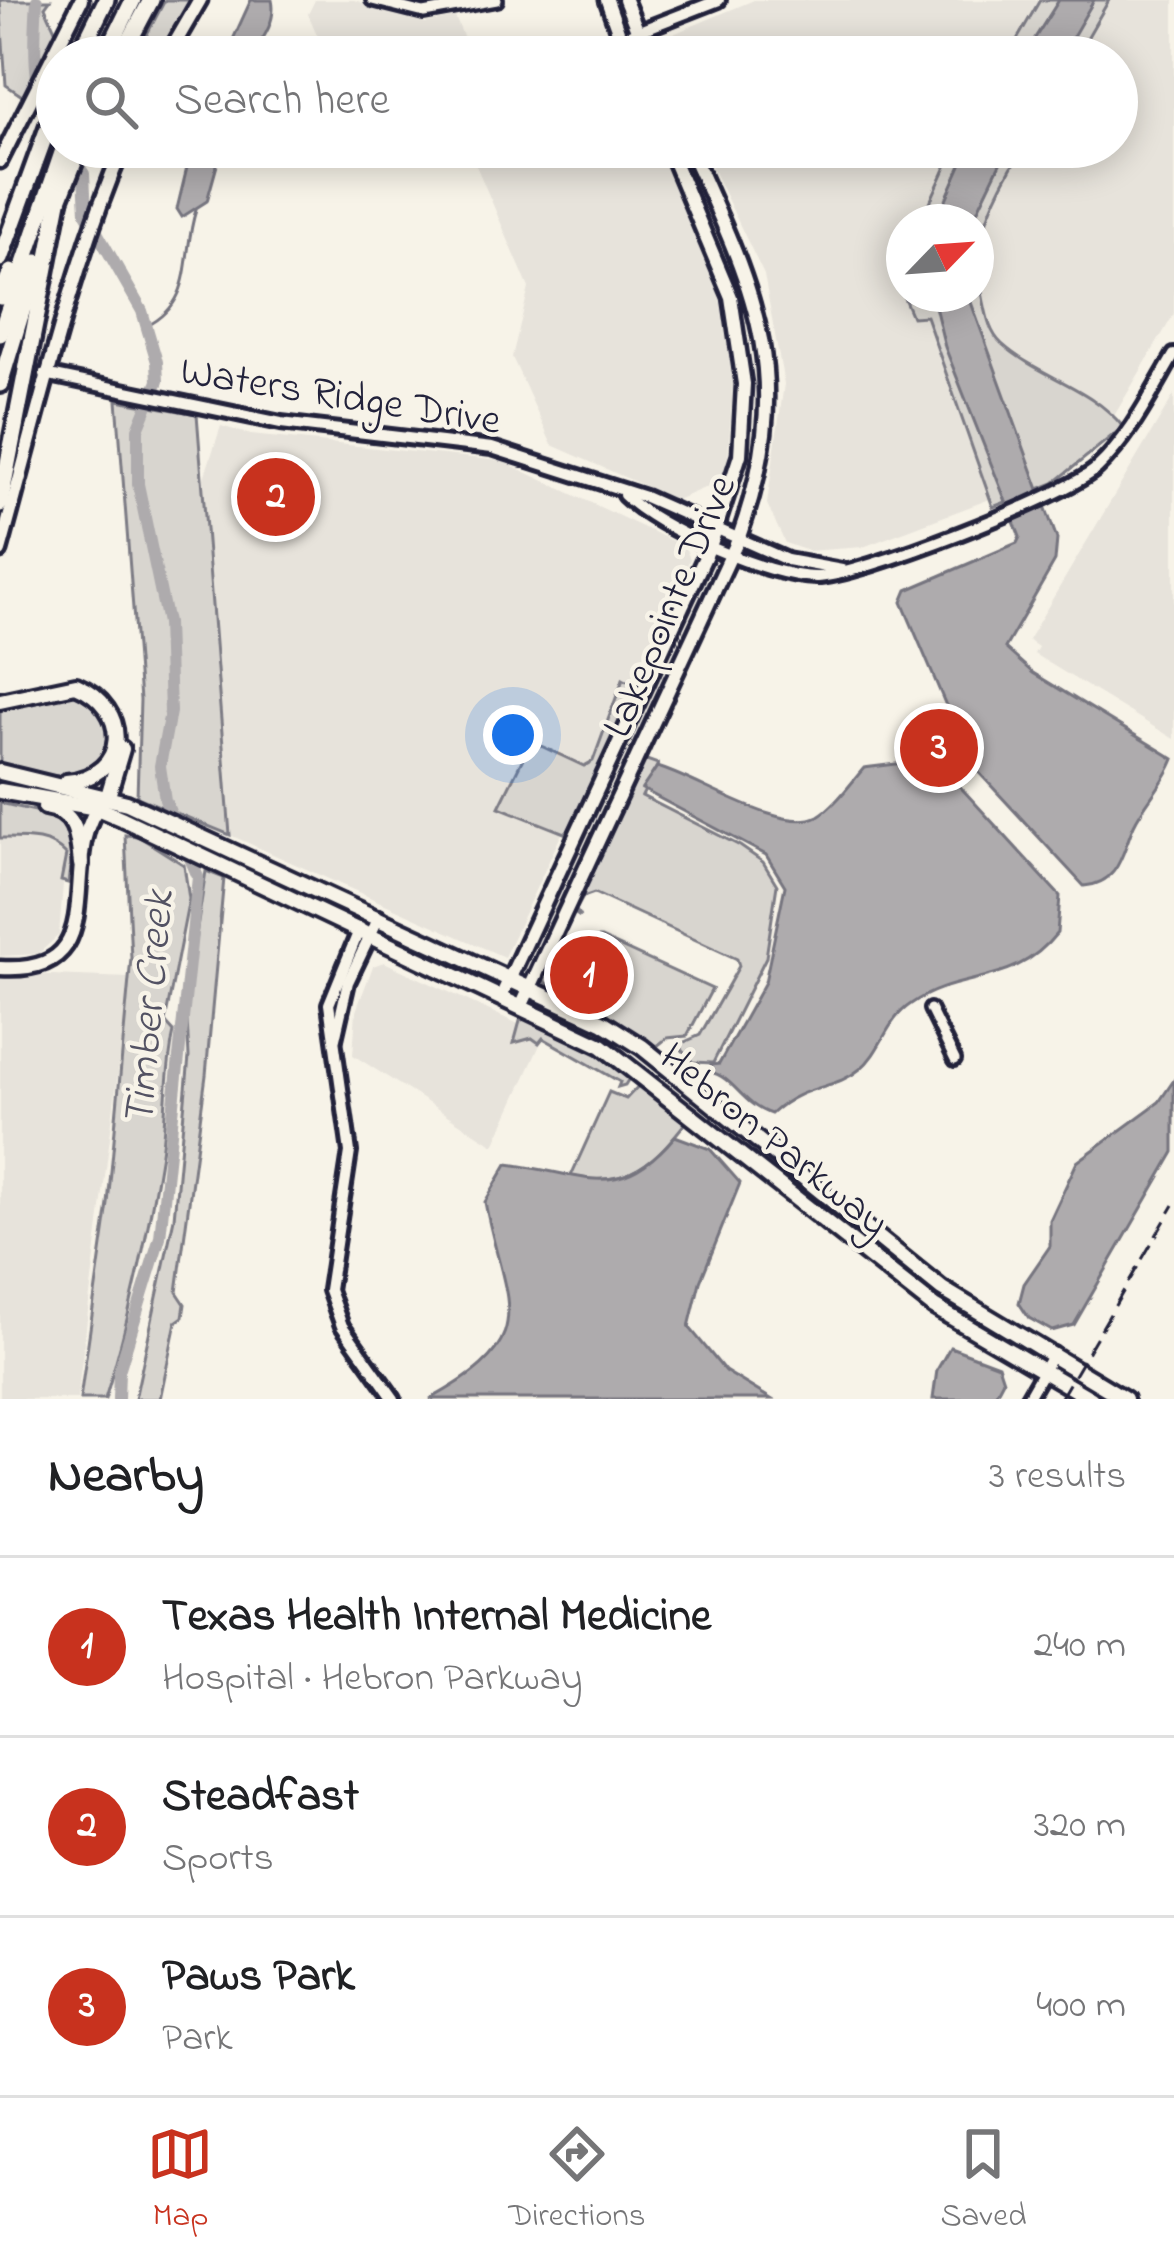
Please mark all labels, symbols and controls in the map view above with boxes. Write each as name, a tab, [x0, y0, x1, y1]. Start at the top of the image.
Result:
search box	[36, 36, 1138, 168]
icon: search	[78, 69, 144, 135]
text: Search here	[174, 69, 390, 135]
north arrow	[886, 204, 994, 312]
street label: Waters Ridge Drive	[176, 342, 505, 453]
pin: 2	[237, 452, 315, 542]
street label: Lakepointe Drive	[588, 466, 754, 747]
pin: 3	[900, 703, 978, 793]
your location	[483, 705, 543, 765]
water label: Timber Creek	[108, 885, 194, 1129]
pin: 1	[550, 930, 628, 1020]
street label: Hebron Parkway	[645, 1029, 902, 1254]
text: Nearby	[48, 1440, 204, 1515]
text: 3 results	[989, 1449, 1126, 1506]
text: Texas Health Internal Medicine	[162, 1585, 711, 1651]
text: 1	[81, 1618, 93, 1675]
text: 240 m	[1034, 1618, 1126, 1675]
text: Hospital · Hebron Parkway	[162, 1651, 582, 1708]
text: Steadfast	[162, 1765, 359, 1831]
text: 2	[77, 1798, 97, 1855]
text: 320 m	[1034, 1798, 1126, 1855]
text: Sports	[162, 1831, 274, 1888]
text: Paws Park	[162, 1945, 355, 2011]
text: 3	[79, 1978, 95, 2035]
text: 400 m	[1036, 1978, 1126, 2035]
text: Park	[162, 2011, 232, 2068]
tab: Map	[147, 2121, 213, 2241]
tab: Directions	[508, 2121, 646, 2241]
tab: Saved	[940, 2121, 1027, 2241]

